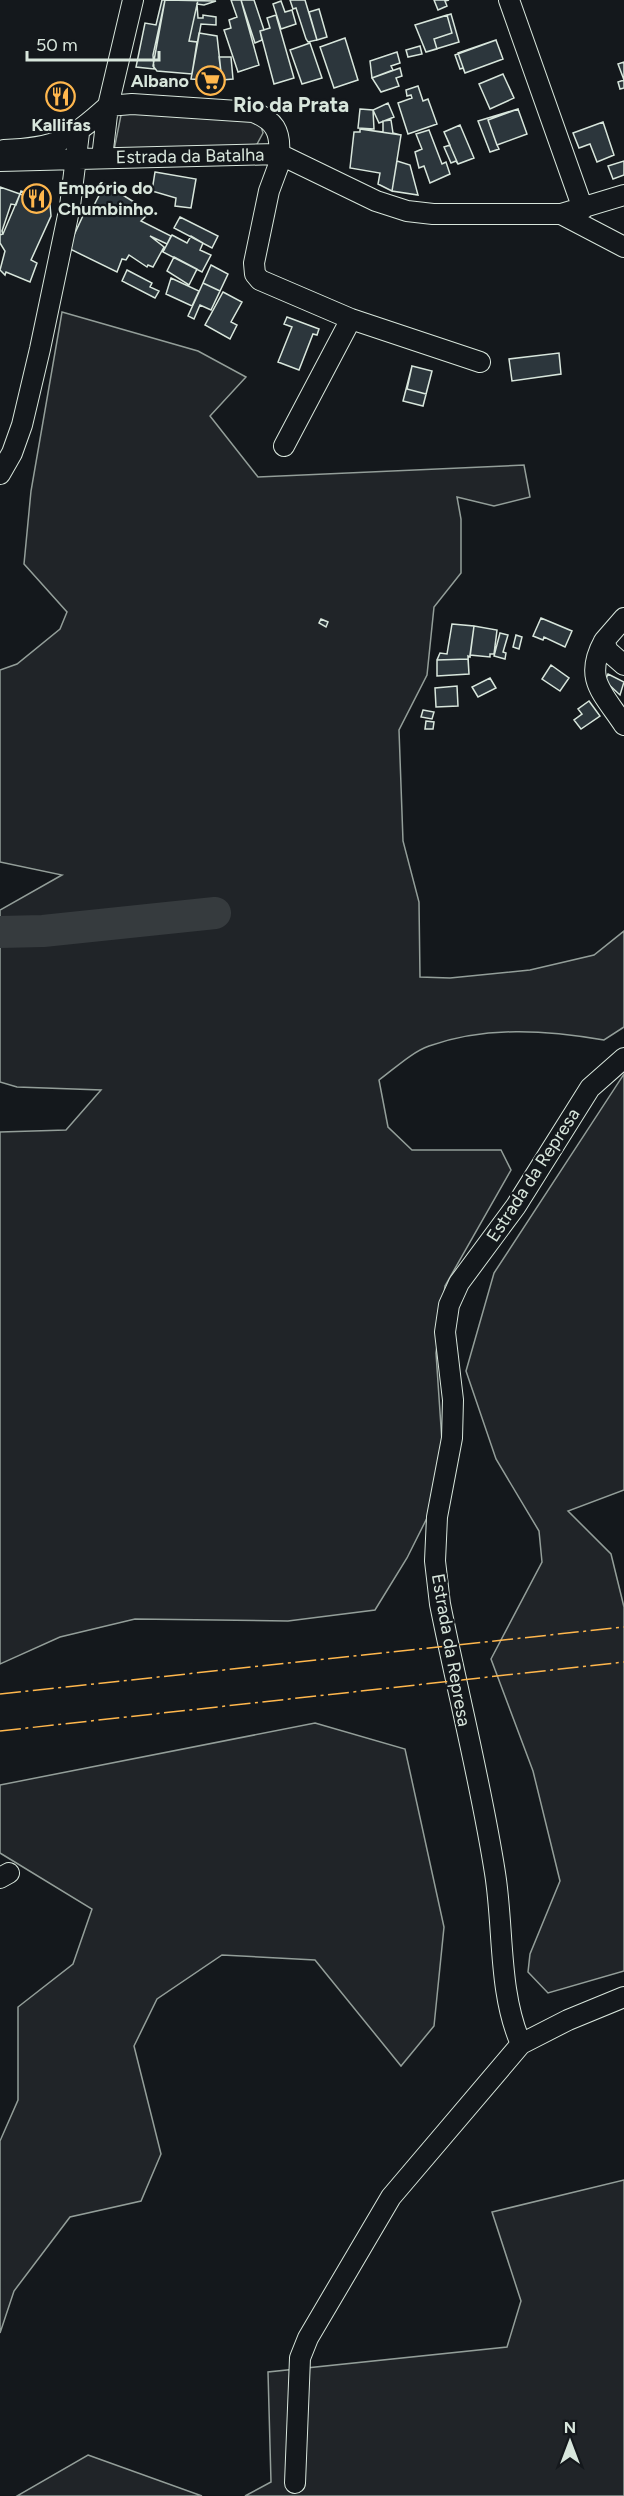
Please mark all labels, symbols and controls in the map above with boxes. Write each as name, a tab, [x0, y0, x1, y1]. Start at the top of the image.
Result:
scale bar	[27, 24, 159, 62]
text: 50 m	[36, 34, 78, 56]
supermarket icon: Albano	[194, 65, 226, 97]
place label: Albano	[131, 70, 189, 92]
restaurant icon: Kallifas	[45, 80, 77, 112]
district label: Rio da Prata	[233, 92, 349, 117]
place label: Kallifas	[31, 114, 91, 136]
street label: Estrada da Batalha	[115, 144, 265, 168]
place label: Empório do Chumbinho.	[58, 177, 158, 220]
restaurant icon: Empório do Chumbinho.	[21, 182, 53, 214]
street label: Estrada da Represa	[482, 1104, 584, 1246]
street label: Estrada da Represa	[427, 1572, 475, 1728]
north arrow	[540, 2412, 600, 2472]
text: N	[564, 2418, 576, 2437]

